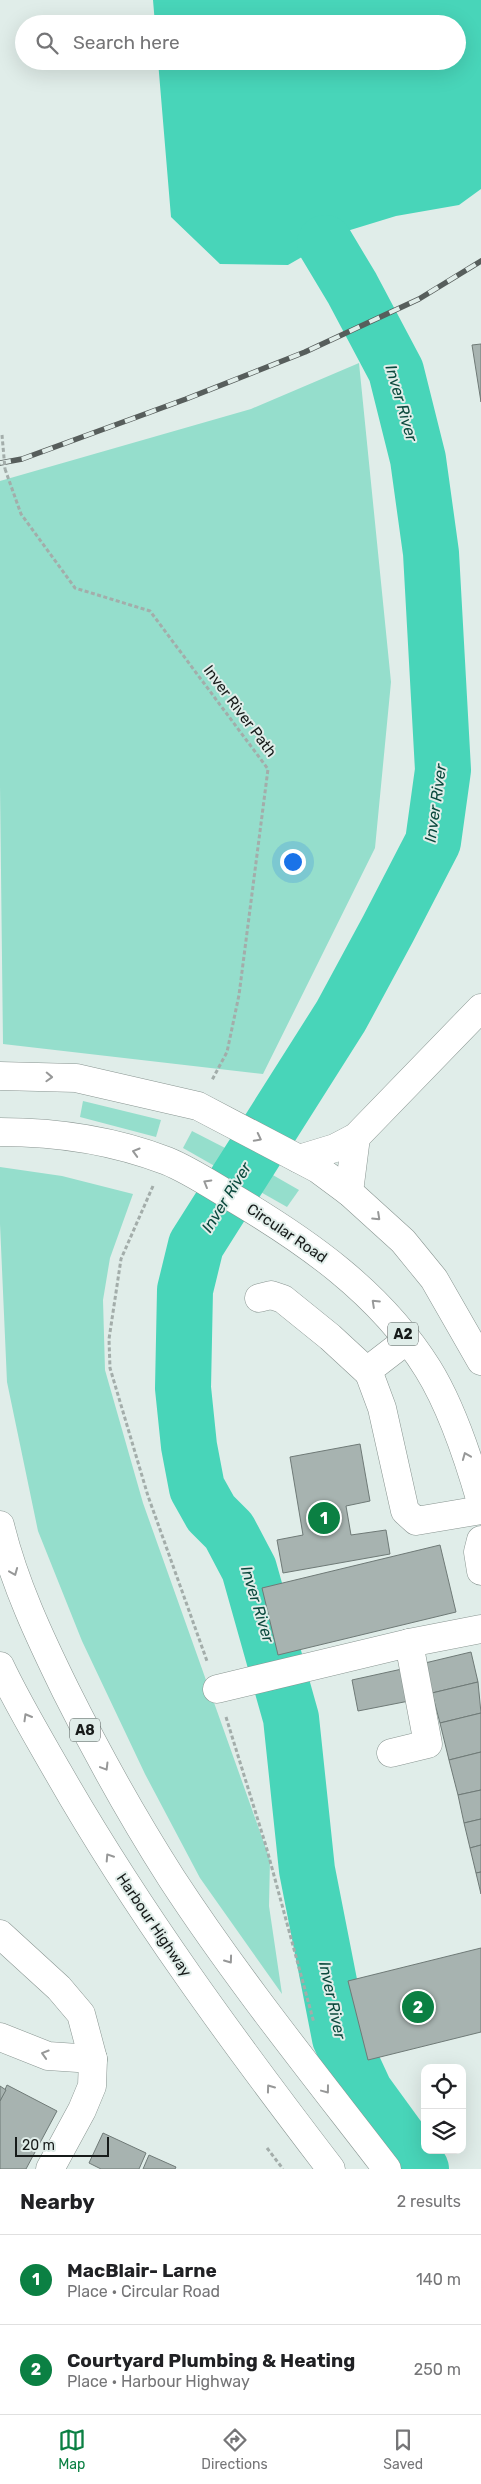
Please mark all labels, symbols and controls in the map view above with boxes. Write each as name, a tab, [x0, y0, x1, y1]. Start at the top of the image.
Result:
search box	[15, 15, 466, 70]
icon: search	[33, 29, 61, 57]
text: Search here	[73, 31, 180, 54]
water label: Inver River	[382, 363, 422, 445]
street label: Inver River Path	[200, 662, 280, 760]
water label: Inver River	[421, 762, 451, 843]
your location	[280, 849, 306, 875]
one-way arrow	[45, 1072, 53, 1083]
one-way arrow	[253, 1132, 262, 1142]
one-way arrow	[133, 1148, 141, 1158]
water label: Inver River	[197, 1158, 256, 1236]
one-way arrow	[203, 1179, 212, 1189]
street label: Circular Road	[243, 1200, 331, 1266]
one-way arrow	[371, 1211, 380, 1220]
one-way arrow	[371, 1300, 380, 1309]
road number: A2	[388, 1322, 418, 1346]
one-way arrow	[462, 1452, 472, 1461]
pin: 1	[308, 1499, 340, 1537]
water label: Inver River	[237, 1564, 278, 1646]
one-way arrow	[8, 1567, 19, 1576]
one-way arrow	[23, 1713, 33, 1722]
road number: A8	[70, 1718, 100, 1742]
one-way arrow	[98, 1761, 108, 1770]
one-way arrow	[106, 1854, 115, 1863]
street label: Harbour Highway	[113, 1870, 195, 1980]
one-way arrow	[223, 1954, 232, 1964]
water label: Inver River	[315, 1960, 350, 2042]
pin: 2	[402, 1988, 434, 2026]
one-way arrow	[41, 2050, 50, 2060]
map controls	[421, 2064, 466, 2154]
button: locate	[421, 2064, 466, 2109]
one-way arrow	[321, 2084, 329, 2093]
one-way arrow	[267, 2085, 276, 2094]
button: layers	[421, 2109, 466, 2154]
scale bar	[15, 2134, 109, 2157]
text: 20 m	[22, 2137, 55, 2154]
text: Nearby	[20, 2189, 95, 2214]
text: 2 results	[397, 2192, 461, 2211]
text: MacBlair- Larne	[67, 2259, 217, 2282]
text: 1	[32, 2270, 40, 2289]
text: 140 m	[416, 2270, 461, 2289]
text: Place · Circular Road	[67, 2282, 220, 2301]
text: Courtyard Plumbing & Heating	[67, 2349, 355, 2372]
text: 2	[31, 2360, 41, 2379]
text: 250 m	[414, 2360, 461, 2379]
text: Place · Harbour Highway	[67, 2372, 250, 2391]
tab: Map	[58, 2426, 86, 2473]
tab: Directions	[201, 2426, 268, 2473]
tab: Saved	[383, 2426, 423, 2473]

